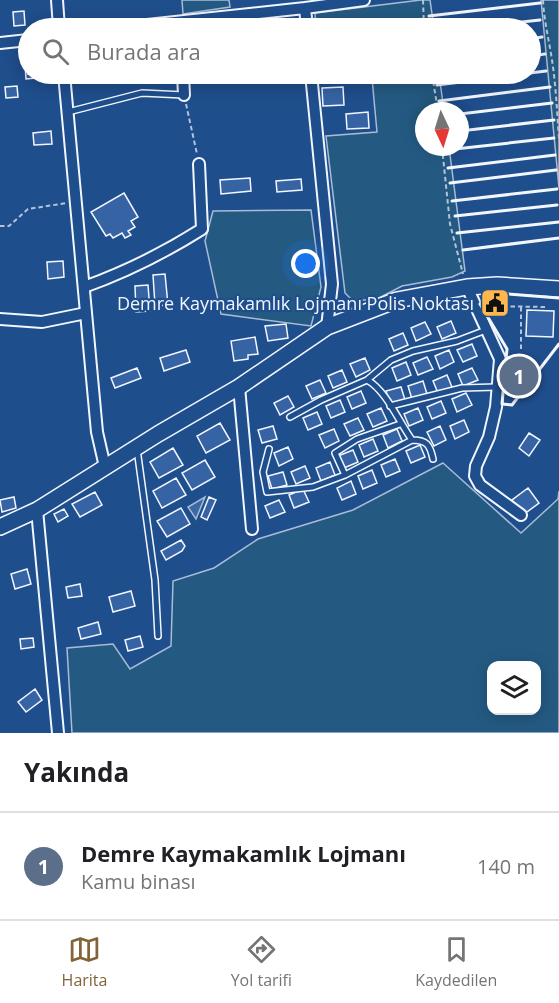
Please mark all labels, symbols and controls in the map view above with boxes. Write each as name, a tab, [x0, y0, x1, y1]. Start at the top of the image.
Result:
search box	[18, 18, 541, 84]
icon: search	[39, 35, 72, 68]
text: Burada ara	[87, 36, 201, 66]
north arrow	[415, 102, 469, 156]
your location	[291, 249, 320, 278]
public building icon: Demre Kaymakamlık Lojmanı Polis Noktası	[479, 287, 511, 319]
place label: Demre Kaymakamlık Lojmanı Polis Noktası	[117, 291, 474, 315]
pin: 1	[500, 354, 538, 398]
map controls	[487, 661, 541, 715]
button: layers	[487, 661, 541, 715]
text: Yakında	[24, 754, 129, 790]
text: Demre Kaymakamlık Lojmanı	[81, 838, 406, 868]
text: 1	[38, 853, 49, 880]
text: 140 m	[477, 853, 535, 880]
text: Kamu binası	[81, 868, 196, 895]
tab: Harita	[62, 933, 107, 991]
tab: Yol tarifi	[231, 933, 292, 991]
tab: Kaydedilen	[415, 933, 497, 991]

